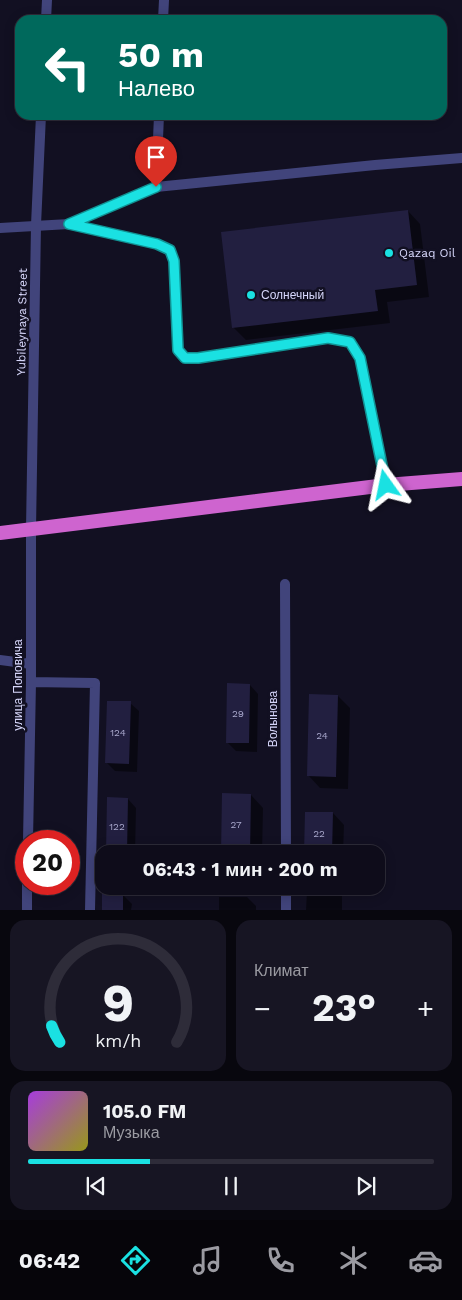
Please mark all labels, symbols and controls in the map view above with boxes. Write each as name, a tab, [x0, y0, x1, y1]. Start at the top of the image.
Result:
text: 50 m	[118, 34, 204, 76]
icon: left	[35, 35, 100, 100]
text: Налево	[118, 76, 195, 101]
pin	[135, 136, 177, 187]
icon: arrive	[142, 143, 170, 171]
place label: Qazaq Oil	[399, 246, 456, 260]
marker: Qazaq Oil	[383, 247, 395, 259]
street label: Yubileynaya Street	[14, 268, 30, 376]
place label: Солнечный	[261, 288, 324, 302]
marker: Солнечный	[245, 289, 257, 301]
position arrow	[359, 458, 411, 510]
street label: улица Поповича	[11, 639, 25, 731]
street label: Волынова	[266, 691, 280, 747]
house number: 29	[232, 708, 244, 719]
house number: 124	[110, 727, 126, 738]
house number: 24	[316, 730, 328, 741]
house number: 27	[230, 819, 242, 830]
house number: 122	[109, 821, 125, 832]
house number: 22	[313, 828, 325, 839]
speed limit sign: 20	[15, 830, 80, 895]
text: 06:43 · 1 мин · 200 m	[142, 858, 338, 881]
text: Климат	[254, 961, 308, 980]
text: 9	[102, 973, 134, 1034]
text: 23°	[312, 986, 376, 1030]
text: −	[254, 992, 271, 1025]
text: +	[417, 992, 434, 1025]
text: km/h	[95, 1030, 141, 1051]
text: 105.0 FM	[103, 1100, 186, 1123]
text: Музыка	[103, 1123, 160, 1142]
icon: previous	[82, 1172, 110, 1200]
icon: pause	[217, 1172, 245, 1200]
icon: next	[352, 1172, 380, 1200]
icon: directions	[118, 1243, 153, 1278]
icon: music	[190, 1243, 225, 1278]
icon: phone	[263, 1243, 298, 1278]
icon: climate	[336, 1243, 371, 1278]
icon: car	[408, 1243, 443, 1278]
text: 06:42	[19, 1248, 80, 1273]

